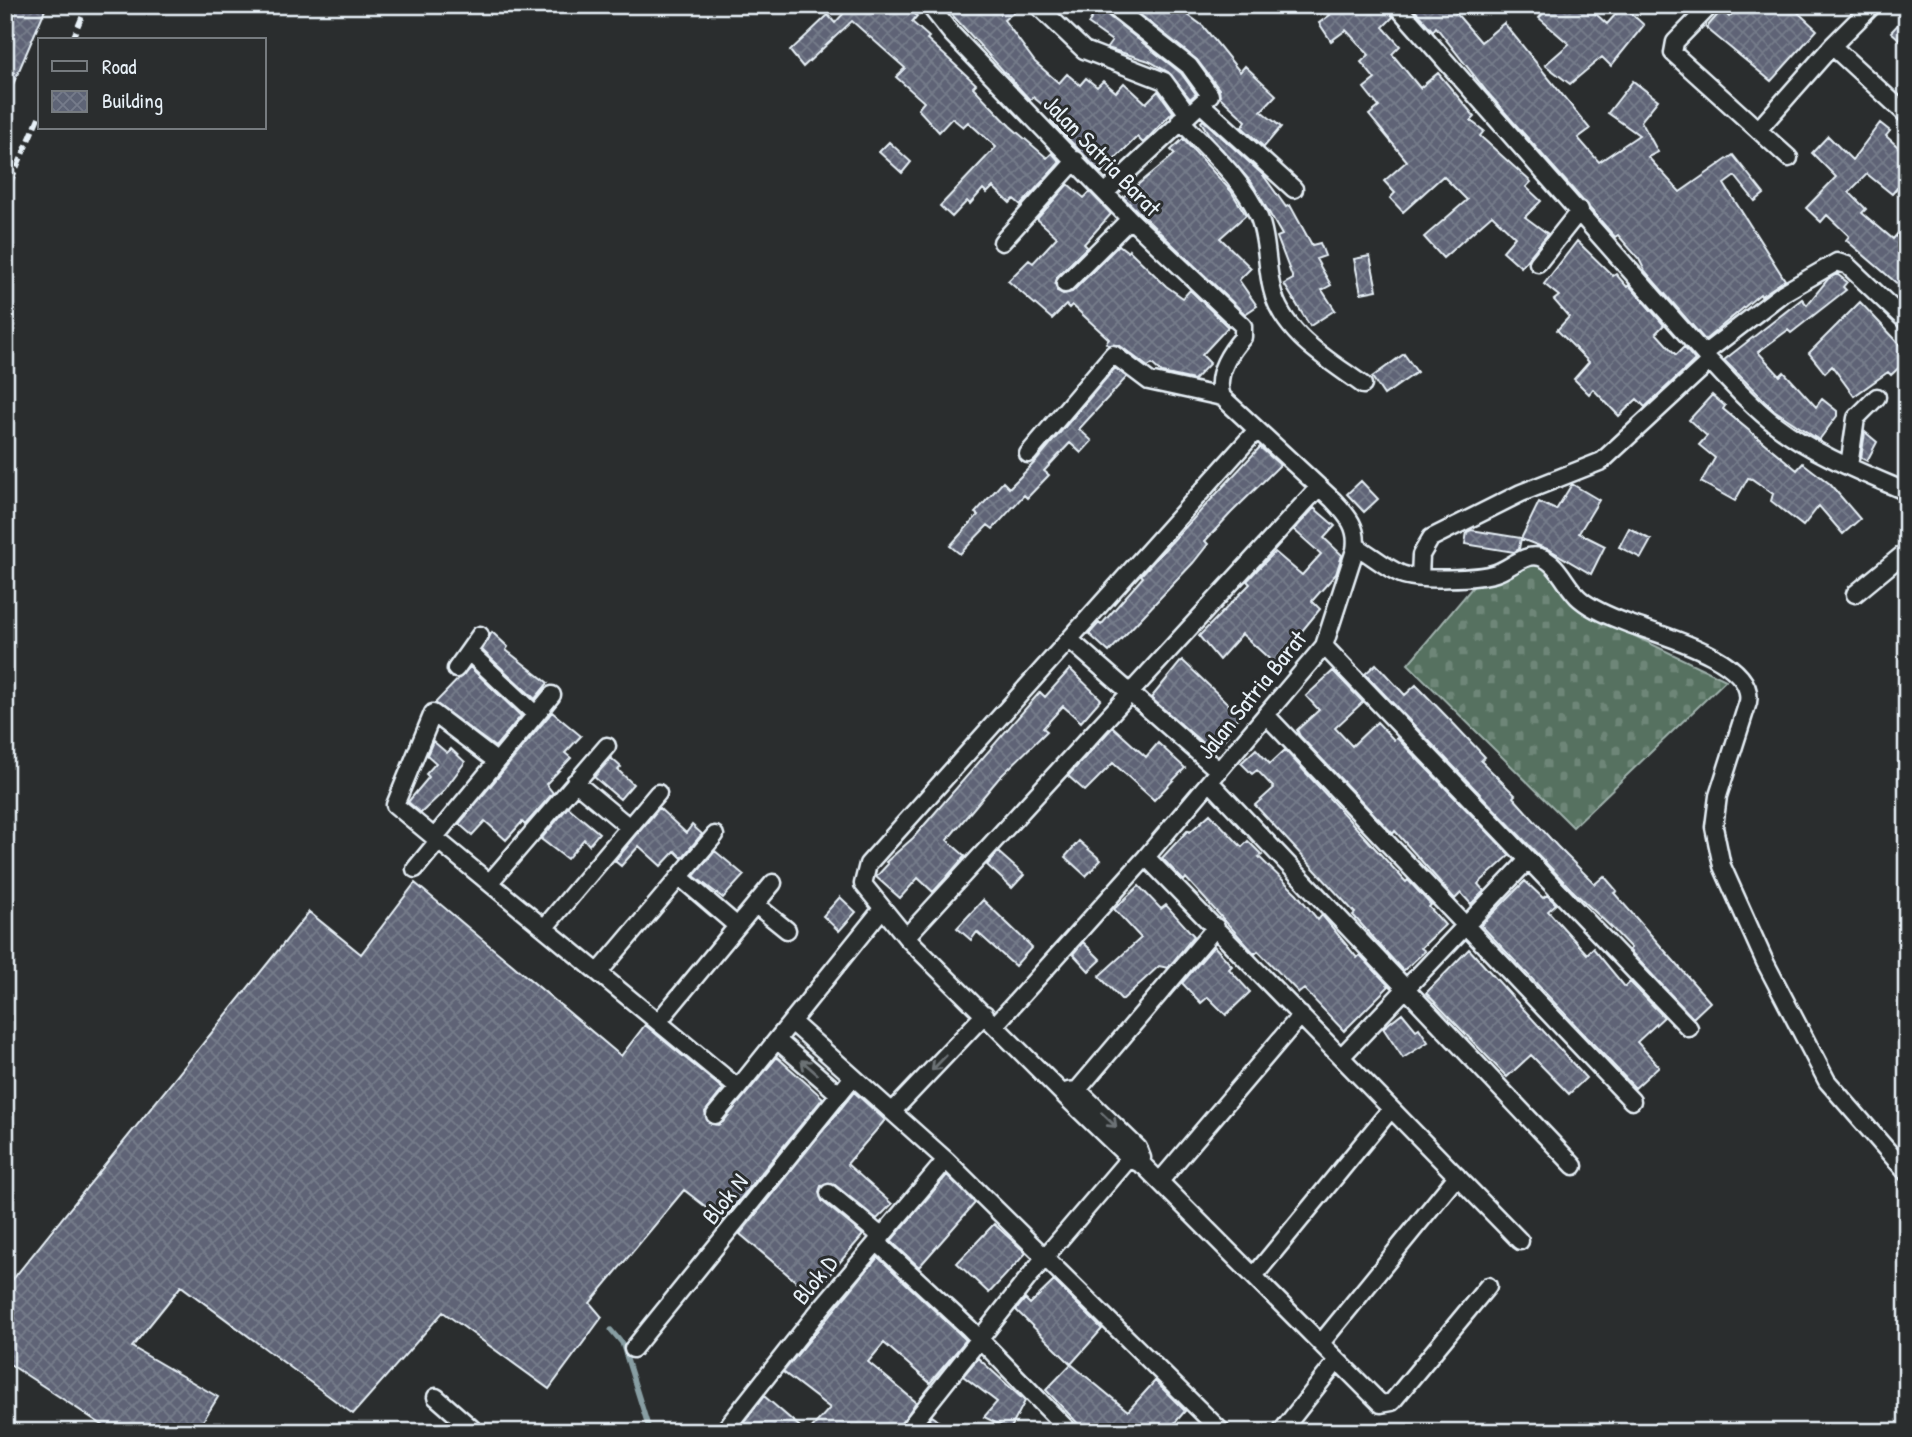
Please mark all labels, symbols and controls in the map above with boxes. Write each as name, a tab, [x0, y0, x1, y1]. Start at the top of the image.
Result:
legend	[38, 38, 266, 130]
text: Road	[102, 52, 136, 81]
text: Building	[102, 86, 163, 115]
street label: Jalan Satria Barat	[1037, 88, 1169, 223]
street label: Jalan Satria Barat	[1189, 623, 1314, 766]
one-way arrow	[930, 1054, 947, 1071]
one-way arrow	[800, 1059, 818, 1075]
one-way arrow	[1100, 1112, 1117, 1129]
street label: Blok N	[694, 1166, 754, 1230]
street label: Blok D	[784, 1248, 845, 1311]

